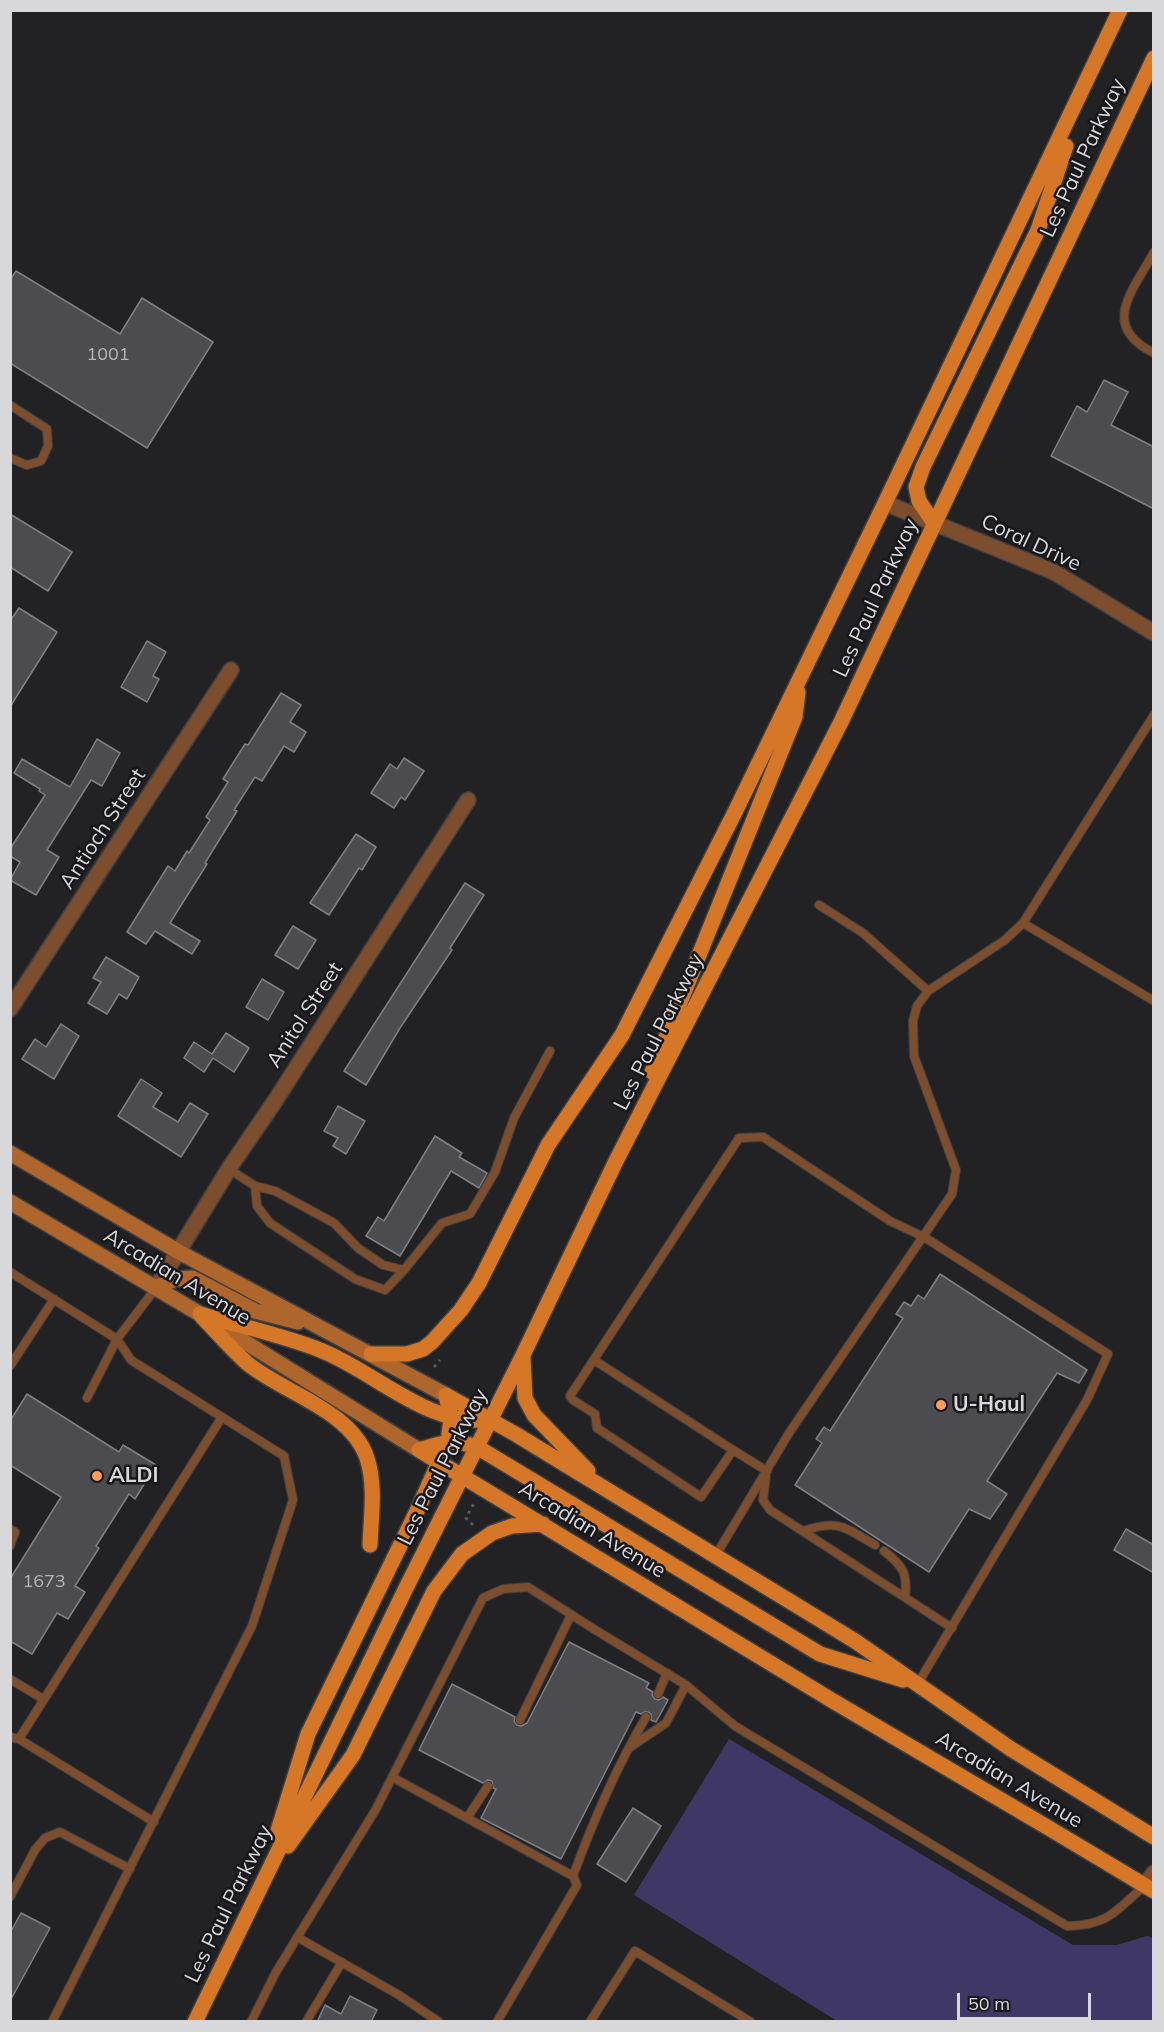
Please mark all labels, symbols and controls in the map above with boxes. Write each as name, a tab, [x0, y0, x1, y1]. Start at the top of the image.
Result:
street label: Les Paul Parkway	[1035, 74, 1131, 242]
house number: 1001	[86, 344, 130, 366]
street label: Coral Drive	[977, 509, 1085, 577]
street label: Les Paul Parkway	[828, 514, 924, 682]
street label: Antioch Street	[55, 764, 151, 894]
street label: Les Paul Parkway	[609, 949, 709, 1115]
street label: Anitol Street	[262, 958, 348, 1072]
street label: Arcadian Avenue	[99, 1223, 255, 1331]
street label: Les Paul Parkway	[393, 1384, 493, 1550]
place label: U-Haul	[953, 1392, 1025, 1418]
marker: U-Haul	[934, 1398, 948, 1412]
place label: ALDI	[109, 1463, 158, 1489]
marker: ALDI	[90, 1469, 104, 1483]
street label: Arcadian Avenue	[514, 1476, 670, 1584]
house number: 1673	[22, 1571, 66, 1593]
street label: Arcadian Avenue	[931, 1726, 1087, 1834]
street label: Les Paul Parkway	[180, 1821, 278, 1987]
scale bar	[960, 1981, 1094, 2019]
text: 50 m	[968, 1992, 1010, 2015]

